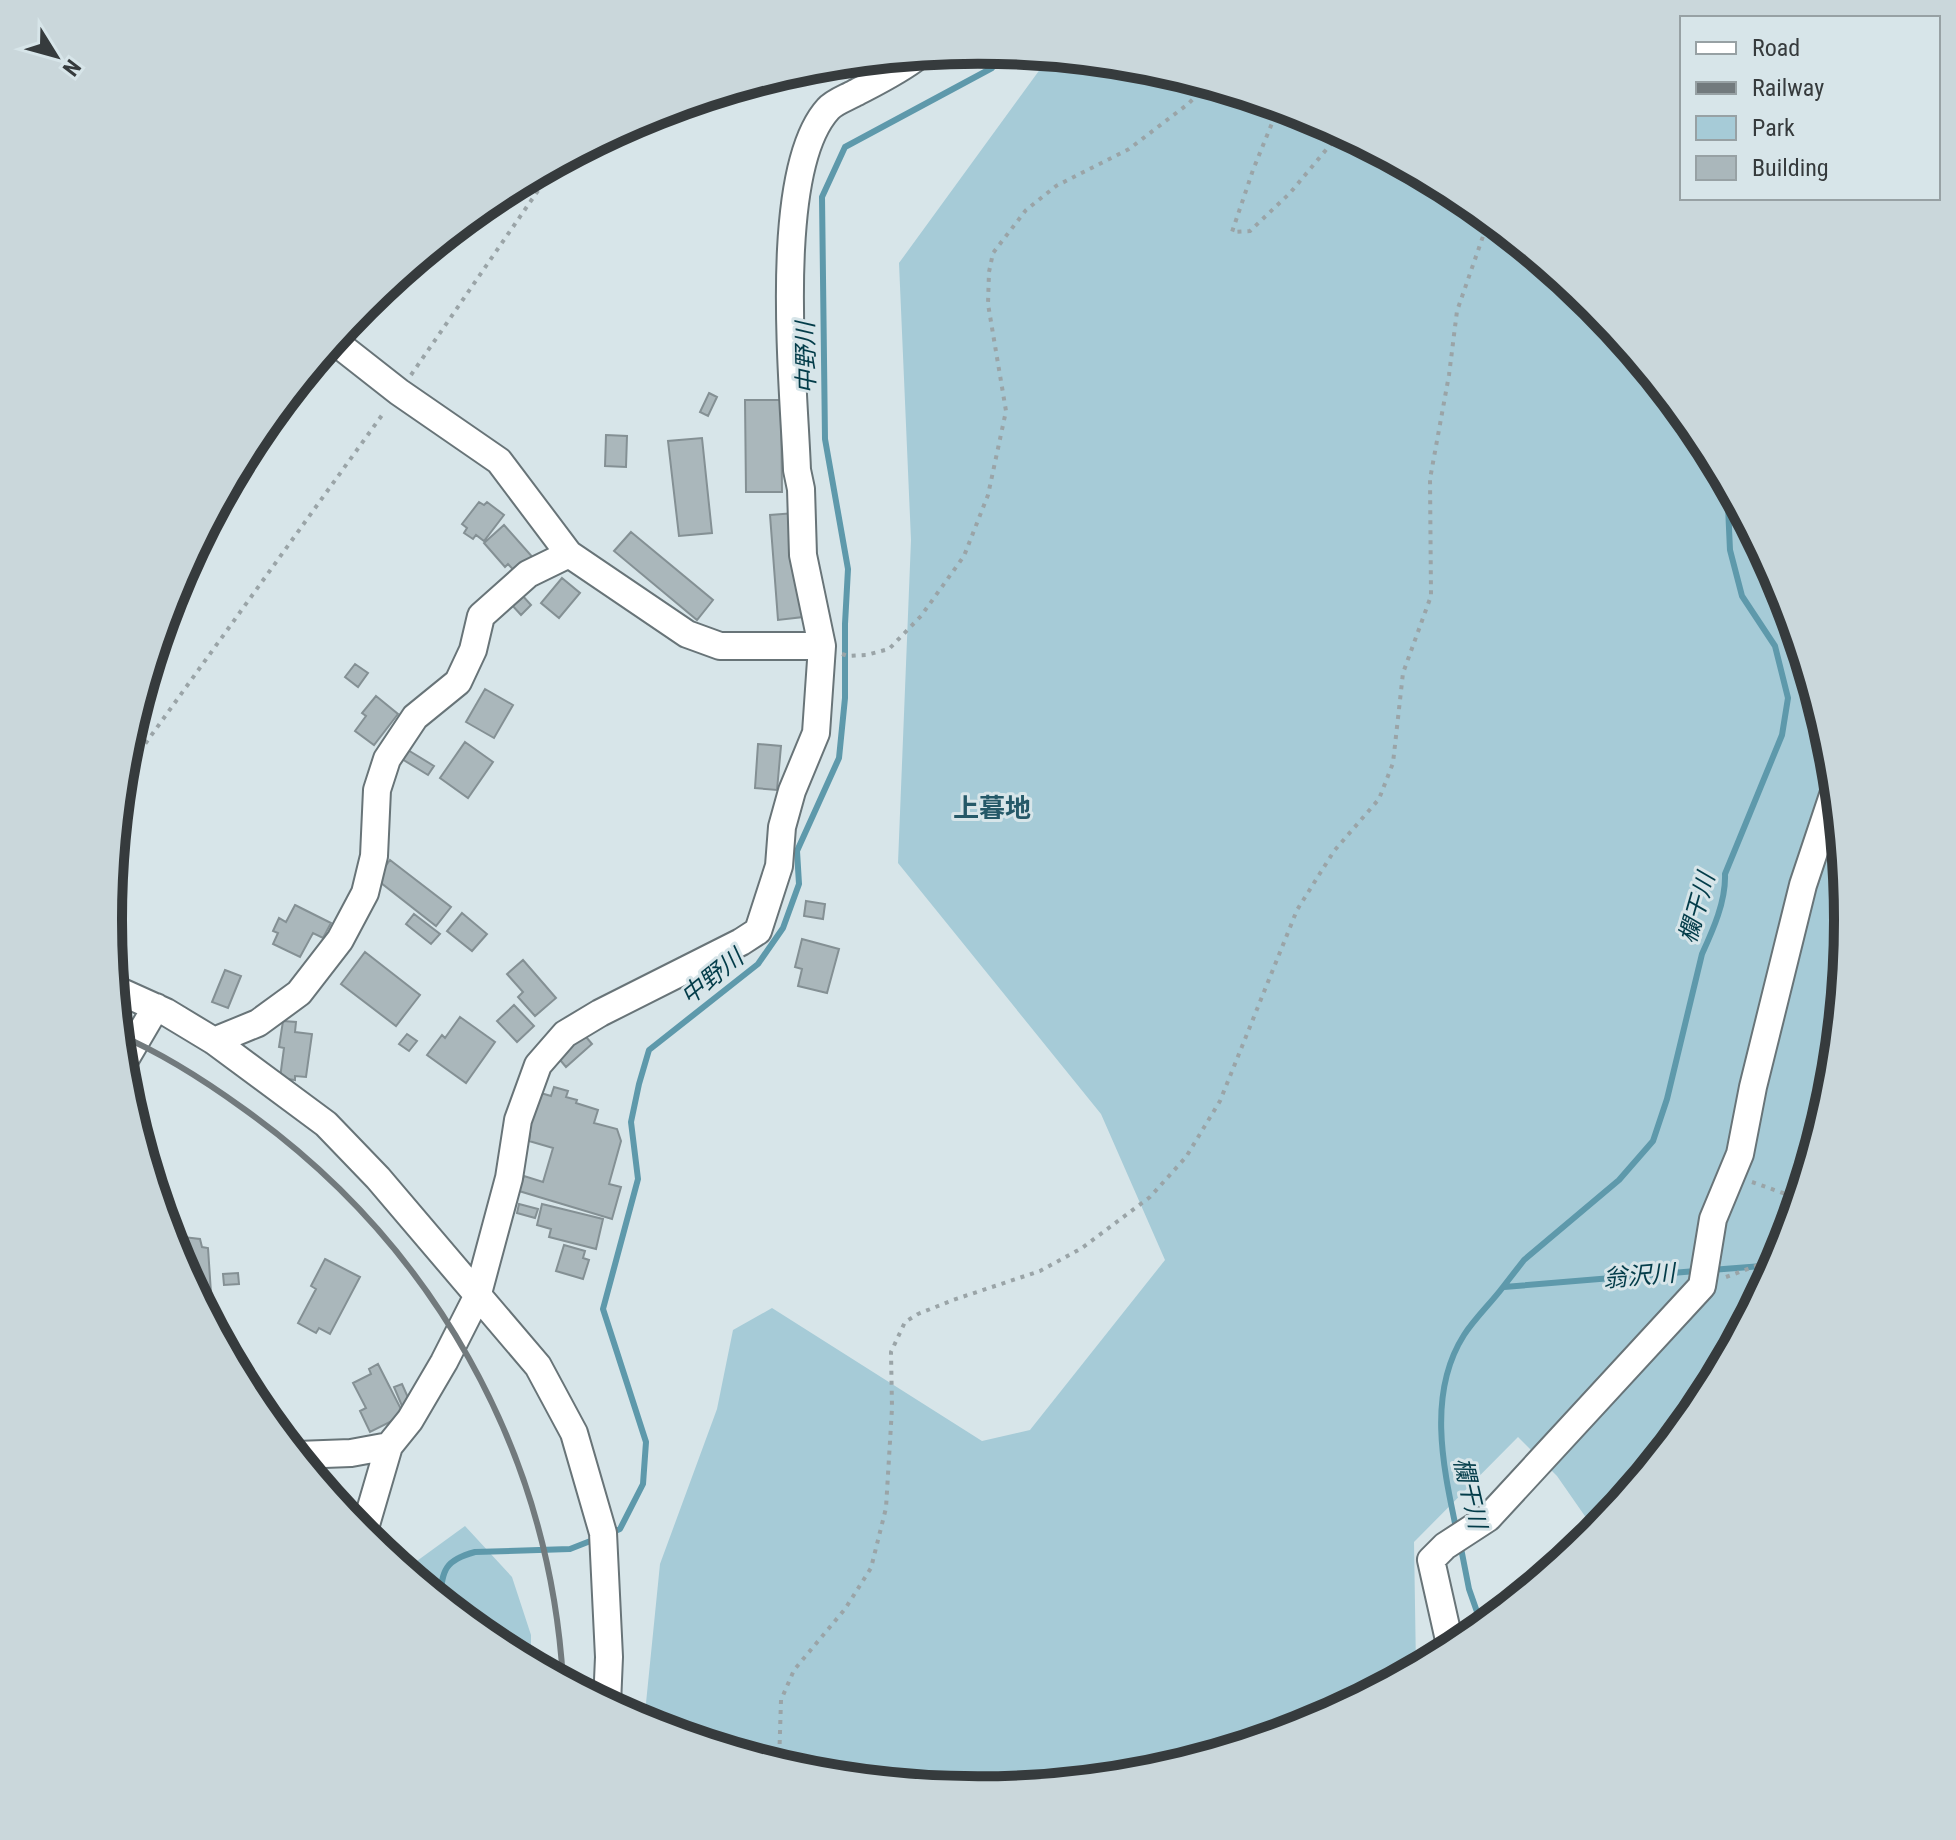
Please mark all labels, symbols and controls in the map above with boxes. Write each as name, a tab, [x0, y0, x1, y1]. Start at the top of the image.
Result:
north arrow	[16, 16, 96, 96]
legend	[1680, 16, 1940, 200]
text: Road	[1752, 34, 1800, 62]
text: N	[58, 55, 86, 81]
text: Railway	[1752, 74, 1824, 102]
text: Park	[1752, 114, 1795, 142]
text: Building	[1752, 154, 1829, 182]
water label: 中野川	[791, 319, 821, 394]
district label: 上暮地	[953, 793, 1031, 823]
water label: 欄干川	[1674, 867, 1721, 946]
water label: 中野川	[675, 942, 751, 1011]
water label: 翁沢川	[1602, 1259, 1679, 1293]
water label: 欄干川	[1448, 1455, 1492, 1534]

